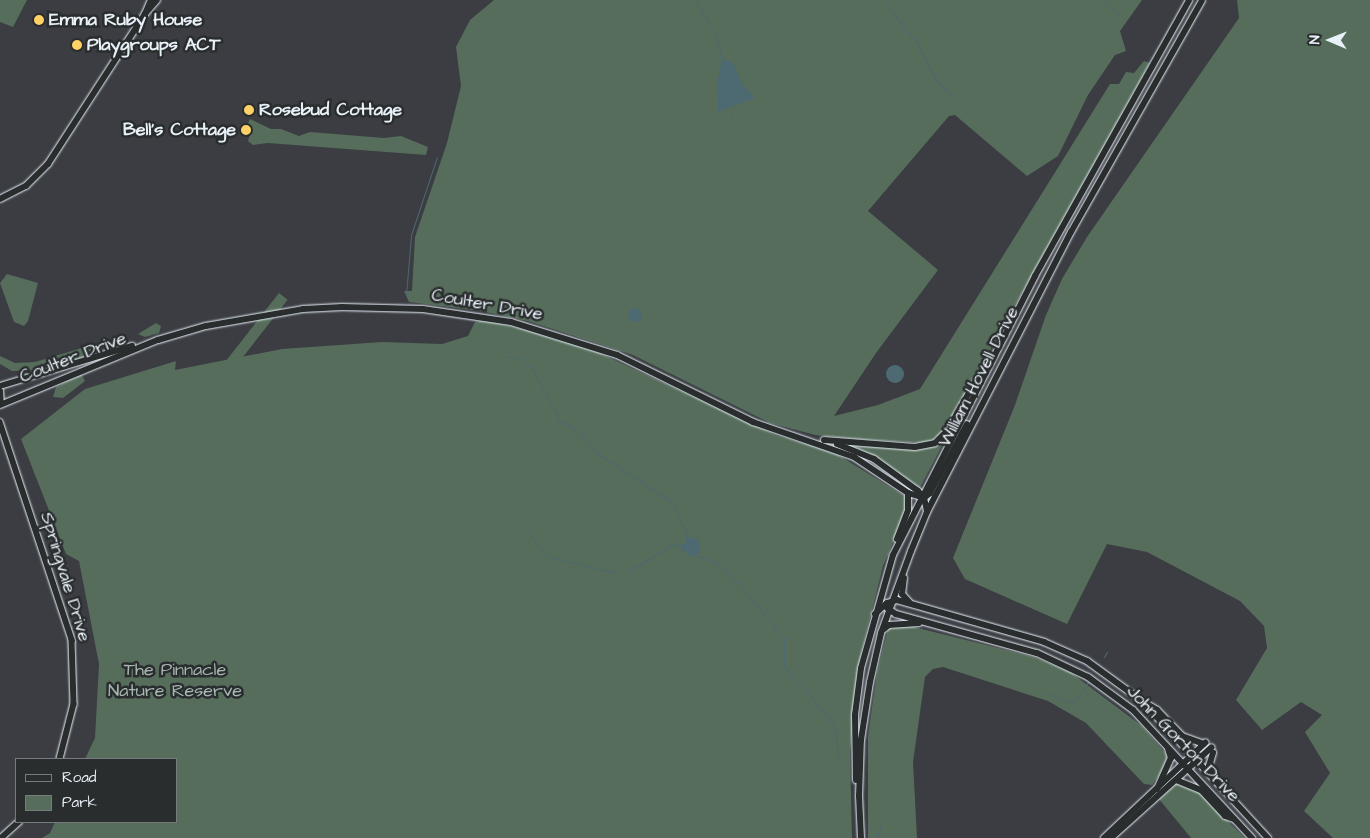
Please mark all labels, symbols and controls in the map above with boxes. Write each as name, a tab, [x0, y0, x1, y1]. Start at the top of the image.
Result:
place label: Emma Ruby House	[49, 9, 202, 31]
marker: Emma Ruby House	[33, 14, 45, 26]
north arrow	[1305, 15, 1355, 65]
place label: Playgroups ACT	[87, 34, 221, 56]
text: N	[1305, 35, 1325, 44]
marker: Playgroups ACT	[71, 39, 83, 51]
place label: Rosebud Cottage	[259, 99, 402, 121]
marker: Rosebud Cottage	[243, 104, 255, 116]
place label: Bell's Cottage	[123, 119, 236, 141]
marker: Bell's Cottage	[240, 124, 252, 136]
street label: Coulter Drive	[430, 285, 544, 325]
street label: William Hovell Drive	[934, 303, 1024, 451]
street label: Coulter Drive	[17, 328, 129, 388]
street label: Springvale Drive	[35, 510, 95, 644]
park label: The Pinnacle Nature Reserve	[108, 660, 242, 702]
street label: John Gorton Drive	[1122, 681, 1244, 807]
legend	[15, 758, 178, 823]
text: Road	[62, 767, 96, 788]
text: Park	[62, 792, 97, 813]

